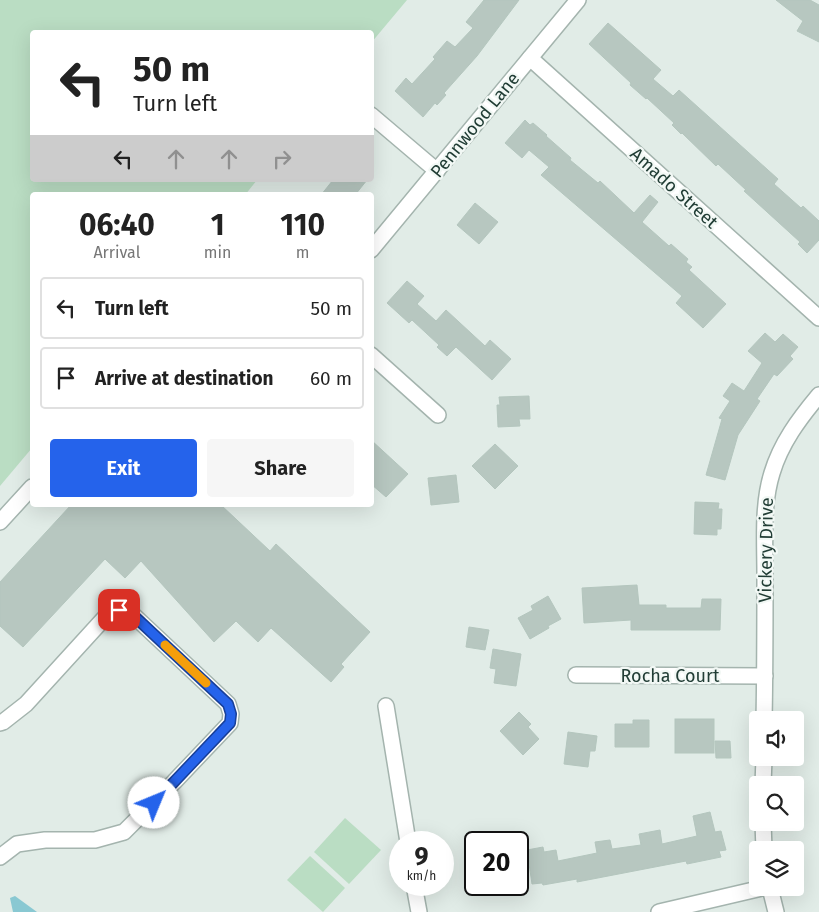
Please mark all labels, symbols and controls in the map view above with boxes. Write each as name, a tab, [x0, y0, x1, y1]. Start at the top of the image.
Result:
text: 50 m	[133, 48, 210, 90]
icon: left	[50, 50, 115, 115]
street label: Pennwood Lane	[426, 68, 524, 182]
text: Turn left	[133, 90, 217, 117]
street label: Amado Street	[626, 143, 723, 233]
icon: left	[109, 145, 137, 173]
icon: ahead	[162, 145, 190, 173]
icon: ahead	[215, 145, 243, 173]
icon: right	[268, 145, 296, 173]
text: 06:40	[79, 207, 155, 243]
text: 1	[211, 207, 225, 243]
text: 110	[280, 207, 325, 243]
text: Arrival	[93, 243, 140, 262]
text: min	[204, 243, 231, 262]
text: m	[296, 243, 310, 262]
icon: left	[52, 294, 80, 322]
text: Turn left	[95, 297, 169, 320]
text: 50 m	[311, 297, 352, 320]
icon: arrive	[52, 364, 80, 392]
text: Arrive at destination	[95, 367, 274, 390]
text: 60 m	[310, 367, 352, 390]
button: Exit	[50, 439, 197, 497]
button: Share	[207, 439, 354, 497]
street label: Vickery Drive	[754, 497, 778, 603]
pin	[98, 589, 140, 631]
icon: arrive	[105, 596, 133, 624]
street label: Rocha Court	[621, 665, 720, 687]
map controls	[749, 711, 804, 896]
button: sound	[749, 711, 804, 766]
position arrow	[127, 776, 179, 828]
button: search	[749, 776, 804, 831]
speed limit sign: 20	[464, 831, 529, 896]
button: layers	[749, 841, 804, 896]
text: 9	[414, 842, 429, 872]
text: km/h	[407, 869, 436, 883]

